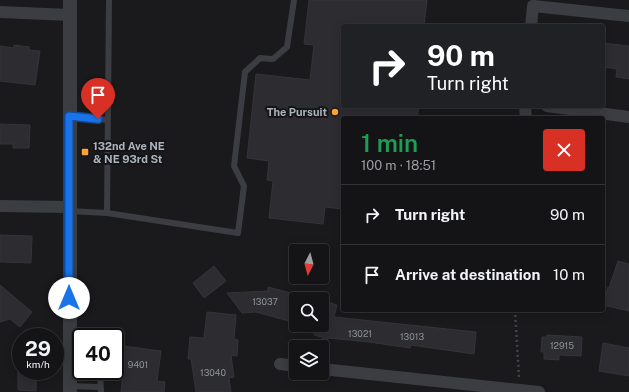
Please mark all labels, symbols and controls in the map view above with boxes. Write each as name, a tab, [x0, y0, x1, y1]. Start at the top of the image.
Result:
text: 90 m	[427, 39, 495, 72]
icon: right	[361, 40, 413, 92]
text: Turn right	[427, 73, 509, 94]
pin	[81, 78, 115, 119]
icon: arrive	[87, 84, 109, 106]
place label: The Pursuit	[267, 106, 327, 118]
marker: The Pursuit	[330, 107, 340, 117]
text: 1 min	[361, 129, 418, 157]
button: close	[543, 129, 585, 171]
place label: 132nd Ave NE & NE 93rd St	[93, 140, 165, 165]
marker: 132nd Ave NE & NE 93rd St	[80, 147, 90, 157]
text: 100 m · 18:51	[361, 158, 436, 173]
icon: right	[361, 204, 383, 226]
text: Turn right	[395, 206, 465, 223]
text: 90 m	[550, 206, 585, 223]
north arrow	[289, 244, 329, 284]
map controls	[289, 244, 329, 380]
icon: arrive	[361, 264, 383, 286]
text: Arrive at destination	[395, 266, 540, 283]
text: 10 m	[553, 266, 585, 283]
position arrow	[48, 277, 90, 319]
button: search	[289, 292, 329, 332]
house number: 13037	[252, 296, 278, 307]
speed limit sign: 40	[72, 328, 124, 380]
house number: 13021	[348, 328, 372, 339]
house number: 13013	[400, 331, 424, 342]
text: 29	[25, 337, 51, 361]
button: layers	[289, 340, 329, 380]
house number: 12915	[550, 340, 574, 351]
text: km/h	[26, 358, 50, 370]
house number: 9401	[128, 359, 148, 370]
house number: 13040	[200, 367, 226, 378]

